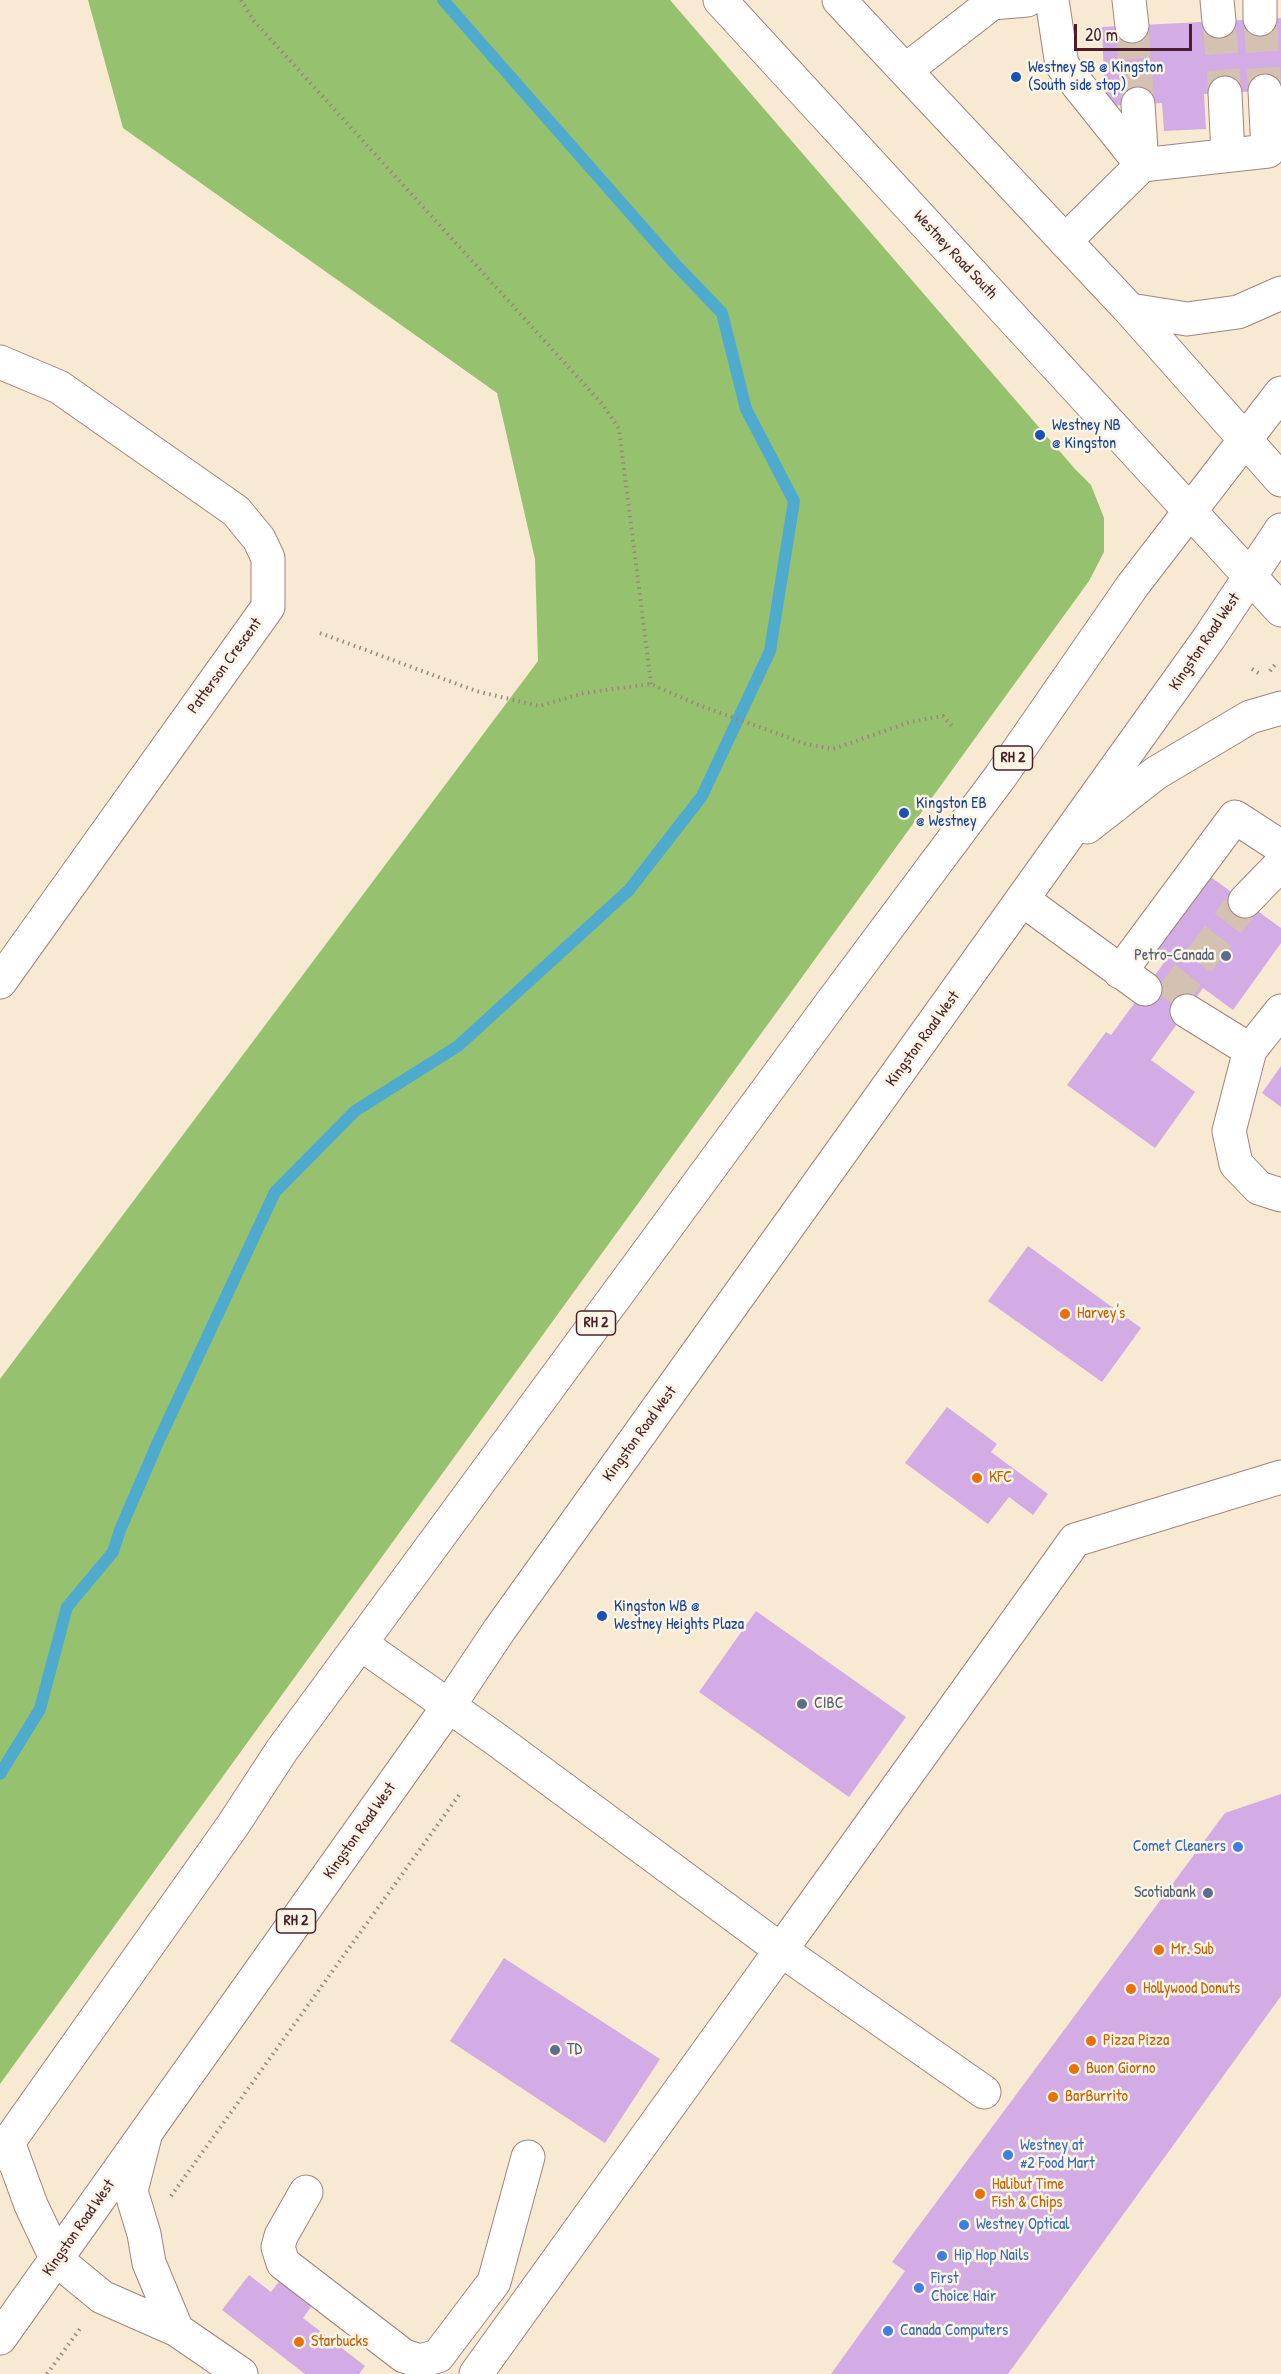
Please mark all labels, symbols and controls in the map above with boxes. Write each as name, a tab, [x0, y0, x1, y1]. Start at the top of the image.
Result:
scale bar	[1077, 12, 1196, 50]
text: 20 m	[1085, 22, 1118, 47]
place label: Westney SB @ Kingston (South side stop)	[1028, 58, 1163, 96]
marker: Westney SB @ Kingston (South side stop)	[1009, 70, 1023, 84]
street label: Westney Road South	[909, 207, 1001, 303]
place label: Westney NB @ Kingston	[1052, 416, 1121, 454]
marker: Westney NB @ Kingston	[1033, 428, 1047, 442]
street label: Kingston Road West	[1165, 590, 1245, 694]
street label: Patterson Crescent	[184, 614, 266, 718]
road number: RH 2	[994, 746, 1032, 770]
place label: Kingston EB @ Westney	[916, 794, 987, 832]
marker: Kingston EB @ Westney	[897, 806, 911, 820]
place label: Petro-Canada	[1134, 946, 1214, 966]
marker: Petro-Canada	[1219, 949, 1233, 963]
street label: Kingston Road West	[882, 988, 964, 1090]
place label: Harvey's	[1077, 1304, 1125, 1324]
marker: Harvey's	[1058, 1307, 1072, 1321]
road number: RH 2	[576, 1311, 616, 1335]
street label: Kingston Road West	[599, 1383, 681, 1485]
place label: KFC	[989, 1468, 1012, 1488]
marker: KFC	[970, 1471, 984, 1485]
place label: Kingston WB @ Westney Heights Plaza	[614, 1597, 744, 1635]
marker: Kingston WB @ Westney Heights Plaza	[595, 1609, 609, 1623]
place label: CIBC	[814, 1694, 843, 1714]
marker: CIBC	[795, 1697, 809, 1711]
street label: Kingston Road West	[320, 1779, 400, 1883]
place label: Comet Cleaners	[1133, 1837, 1226, 1857]
marker: Comet Cleaners	[1231, 1840, 1245, 1854]
place label: Scotiabank	[1134, 1883, 1196, 1903]
marker: Scotiabank	[1201, 1886, 1215, 1900]
road number: RH 2	[276, 1909, 316, 1933]
place label: Mr. Sub	[1171, 1940, 1214, 1960]
marker: Mr. Sub	[1152, 1943, 1166, 1957]
place label: Hollywood Donuts	[1143, 1979, 1240, 1999]
marker: Hollywood Donuts	[1124, 1982, 1138, 1996]
place label: Pizza Pizza	[1103, 2031, 1169, 2051]
marker: Pizza Pizza	[1084, 2034, 1098, 2048]
place label: TD	[567, 2040, 582, 2060]
marker: TD	[548, 2043, 562, 2057]
place label: Buon Giorno	[1086, 2059, 1155, 2079]
marker: Buon Giorno	[1067, 2062, 1081, 2076]
place label: BarBurrito	[1065, 2087, 1128, 2107]
marker: BarBurrito	[1046, 2090, 1060, 2104]
place label: Westney at #2 Food Mart	[1020, 2136, 1095, 2174]
marker: Westney at #2 Food Mart	[1001, 2148, 1015, 2162]
place label: Halibut Time Fish & Chips	[992, 2175, 1064, 2213]
street label: Kingston Road West	[39, 2176, 119, 2280]
marker: Halibut Time Fish & Chips	[973, 2187, 987, 2201]
place label: Westney Optical	[976, 2215, 1070, 2235]
marker: Westney Optical	[957, 2218, 971, 2232]
place label: Hip Hop Nails	[954, 2246, 1029, 2266]
marker: Hip Hop Nails	[935, 2249, 949, 2263]
place label: First Choice Hair	[931, 2269, 996, 2307]
marker: First Choice Hair	[912, 2281, 926, 2295]
place label: Canada Computers	[900, 2321, 1008, 2341]
marker: Canada Computers	[881, 2324, 895, 2338]
place label: Starbucks	[311, 2332, 368, 2352]
marker: Starbucks	[292, 2335, 306, 2349]

